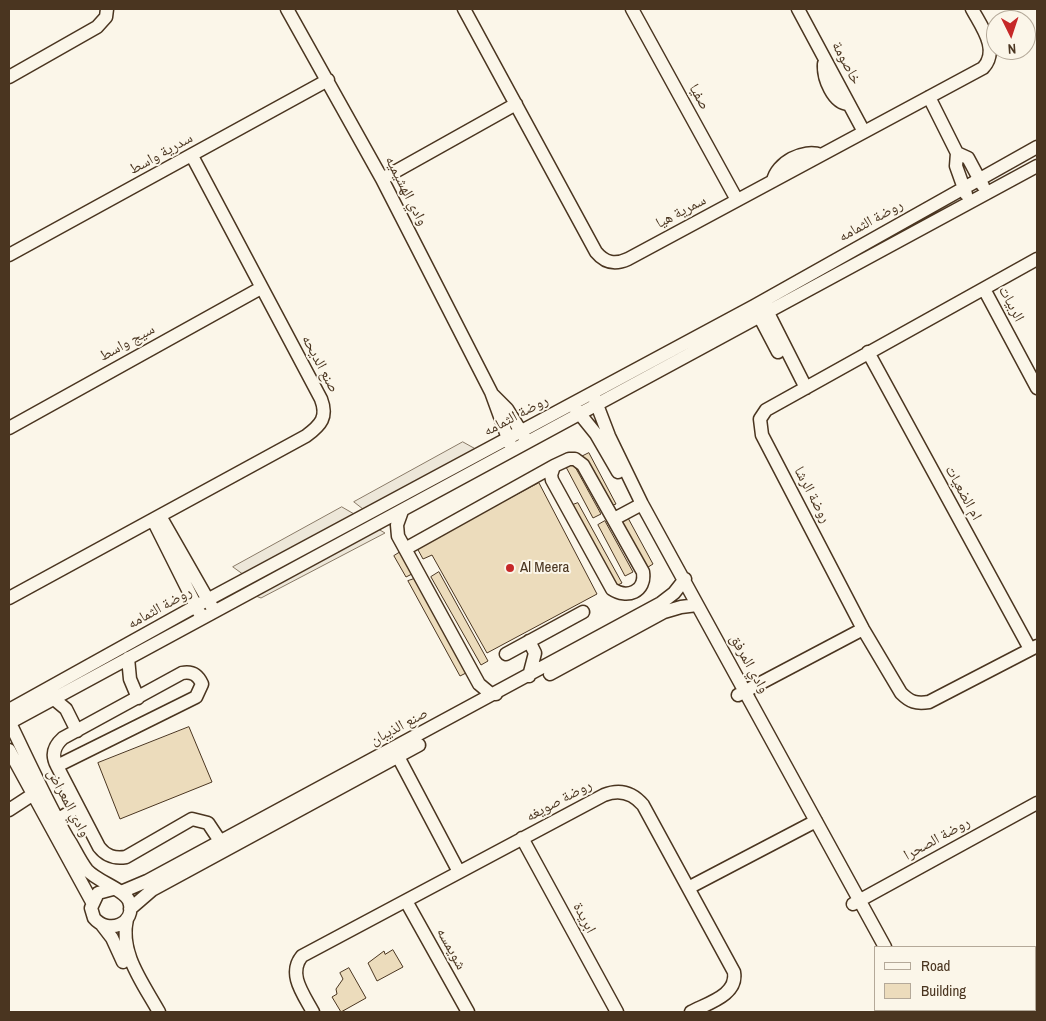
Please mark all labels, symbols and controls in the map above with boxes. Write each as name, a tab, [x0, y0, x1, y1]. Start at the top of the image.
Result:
north arrow	[986, 10, 1036, 60]
street label: خاصومة	[827, 39, 865, 87]
text: N	[1007, 40, 1017, 58]
street label: صفيا	[685, 81, 713, 113]
street label: سدرية واسط	[126, 129, 196, 179]
street label: وادي الهشيميه	[381, 153, 431, 229]
street label: سمرية هيا	[653, 191, 709, 233]
street label: روضة الثمامه	[836, 196, 906, 246]
street label: الربيات	[994, 283, 1028, 325]
street label: سيج واسط	[96, 320, 158, 366]
street label: صنع الديحه	[297, 332, 343, 396]
street label: روضة الثمامه	[481, 391, 551, 441]
street label: ام الضعيات	[941, 463, 985, 523]
street label: روضة الرشا	[790, 464, 834, 526]
place label: Al Meera	[520, 559, 569, 577]
marker: Al Meera	[504, 562, 516, 574]
street label: روضة الثمامه	[125, 583, 195, 633]
street label: وادي المرفق	[726, 631, 772, 697]
street label: صنع الذيبان	[367, 704, 431, 750]
street label: وادي المعراض	[43, 766, 93, 840]
street label: روضة صويغه	[523, 776, 595, 826]
street label: روضة الصحرا	[901, 813, 973, 865]
street label: ابريدة	[569, 900, 599, 936]
street label: شويمسه	[432, 925, 470, 973]
legend	[874, 946, 1036, 1011]
text: Road	[921, 955, 950, 976]
text: Building	[921, 980, 966, 1001]

